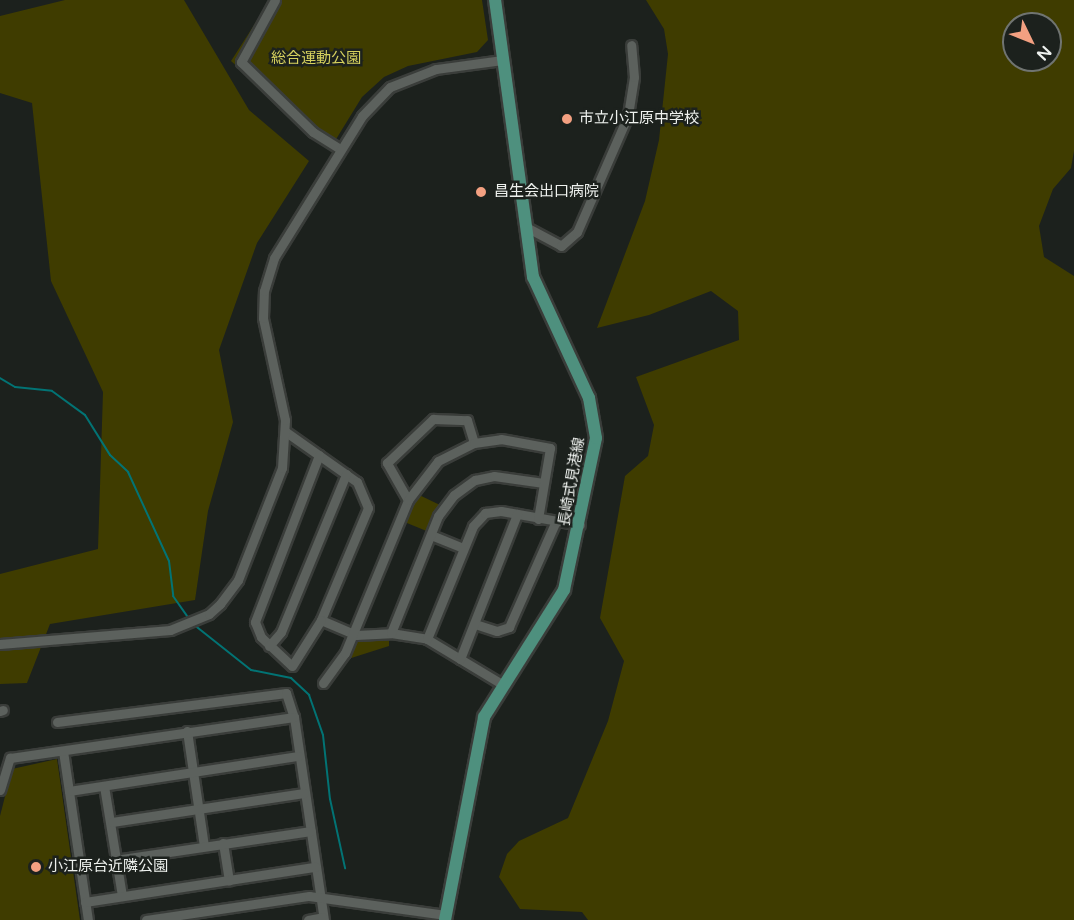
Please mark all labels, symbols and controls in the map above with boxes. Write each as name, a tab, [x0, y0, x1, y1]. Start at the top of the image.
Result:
north arrow	[1002, 12, 1062, 72]
text: N	[1032, 41, 1055, 64]
park label: 総合運動公園	[271, 50, 361, 68]
place label: 市立小江原中学校	[579, 110, 699, 128]
marker: 市立小江原中学校	[560, 112, 574, 126]
marker: 昌生会出口病院	[472, 183, 490, 201]
place label: 昌生会出口病院	[494, 183, 599, 201]
street label: 長崎式見港線	[555, 436, 589, 528]
place label: 小江原台近隣公園	[48, 858, 168, 876]
marker: 小江原台近隣公園	[29, 860, 43, 874]

